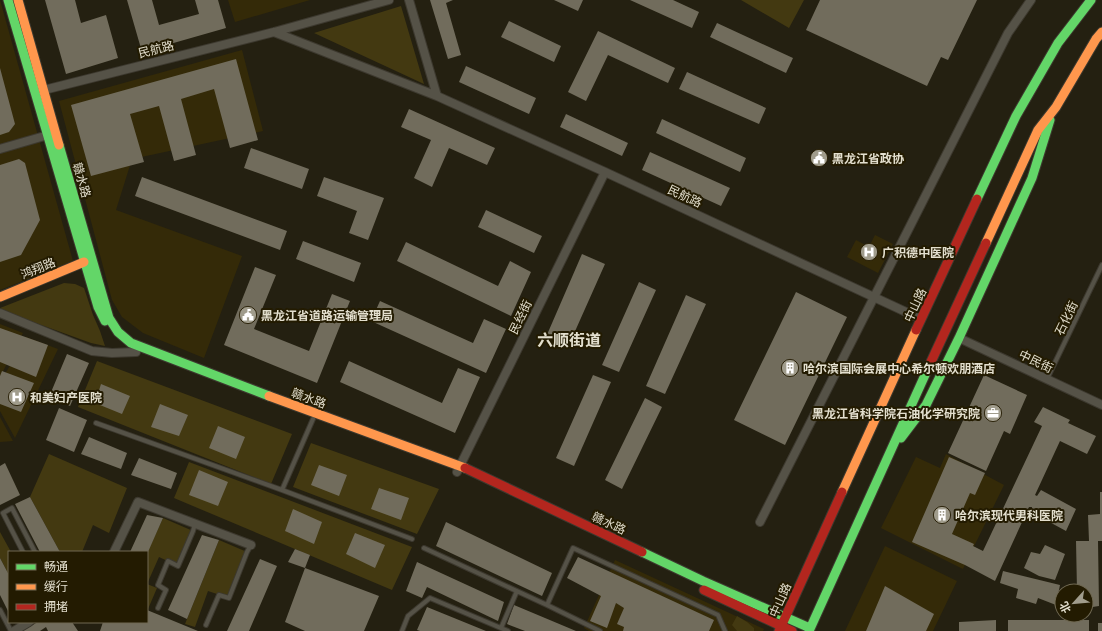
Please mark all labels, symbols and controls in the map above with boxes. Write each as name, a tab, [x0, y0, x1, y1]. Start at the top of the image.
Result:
street label: 民航路	[137, 37, 175, 61]
public building icon: 黑龙江省政协	[809, 148, 829, 168]
place label: 黑龙江省政协	[832, 151, 905, 166]
street label: 赣水路	[70, 161, 94, 199]
street label: 民航路	[666, 182, 704, 210]
hospital icon: 广积德中医院	[859, 242, 879, 262]
place label: 广积德中医院	[882, 245, 954, 260]
street label: 鸿翔路	[18, 254, 58, 282]
street label: 中山路	[901, 286, 929, 324]
street label: 民经街	[505, 298, 535, 336]
street label: 石化街	[1051, 299, 1081, 337]
public building icon: 黑龙江省道路运输管理局	[238, 305, 258, 325]
place label: 黑龙江省道路运输管理局	[261, 308, 393, 323]
district label: 六顺街道	[537, 331, 601, 350]
street label: 中民街	[1017, 346, 1055, 376]
building icon: 哈尔滨国际会展中心希尔顿欢朋酒店	[780, 358, 800, 378]
place label: 哈尔滨国际会展中心希尔顿欢朋酒店	[803, 361, 995, 376]
street label: 赣水路	[290, 385, 328, 411]
hospital icon: 和美妇产医院	[7, 387, 27, 407]
place label: 和美妇产医院	[30, 390, 102, 405]
office icon: 黑龙江省科学院石油化学研究院	[983, 403, 1003, 423]
place label: 黑龙江省科学院石油化学研究院	[812, 406, 980, 421]
building icon: 哈尔滨现代男科医院	[932, 505, 952, 525]
place label: 哈尔滨现代男科医院	[955, 508, 1063, 523]
street label: 赣水路	[590, 509, 628, 537]
legend	[8, 551, 148, 623]
text: 畅通	[44, 559, 68, 574]
text: 缓行	[44, 579, 68, 594]
street label: 中山路	[766, 580, 794, 620]
north arrow	[1054, 583, 1094, 623]
text: 拥堵	[44, 599, 68, 614]
text: 北	[1056, 599, 1074, 616]

